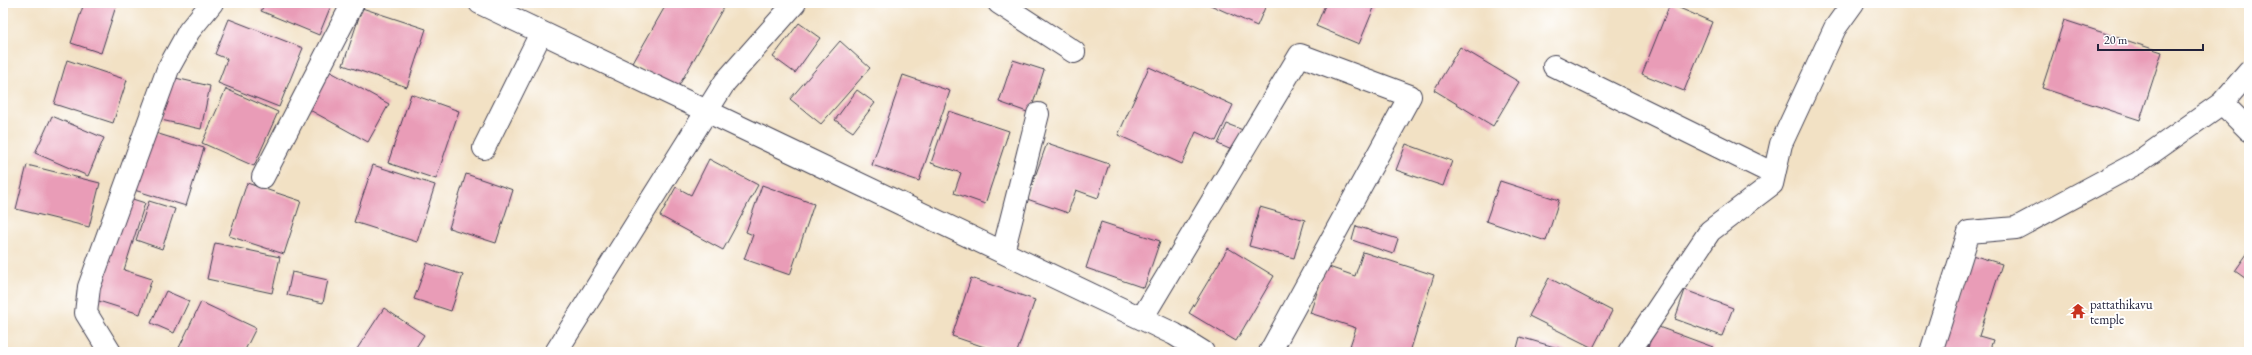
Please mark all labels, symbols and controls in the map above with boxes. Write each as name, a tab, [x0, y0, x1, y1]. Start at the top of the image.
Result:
scale bar	[2098, 26, 2203, 52]
text: 20 m	[2104, 32, 2128, 48]
place label: pattathikavu temple	[2090, 296, 2153, 328]
temple icon: pattathikavu temple	[2069, 302, 2087, 320]

